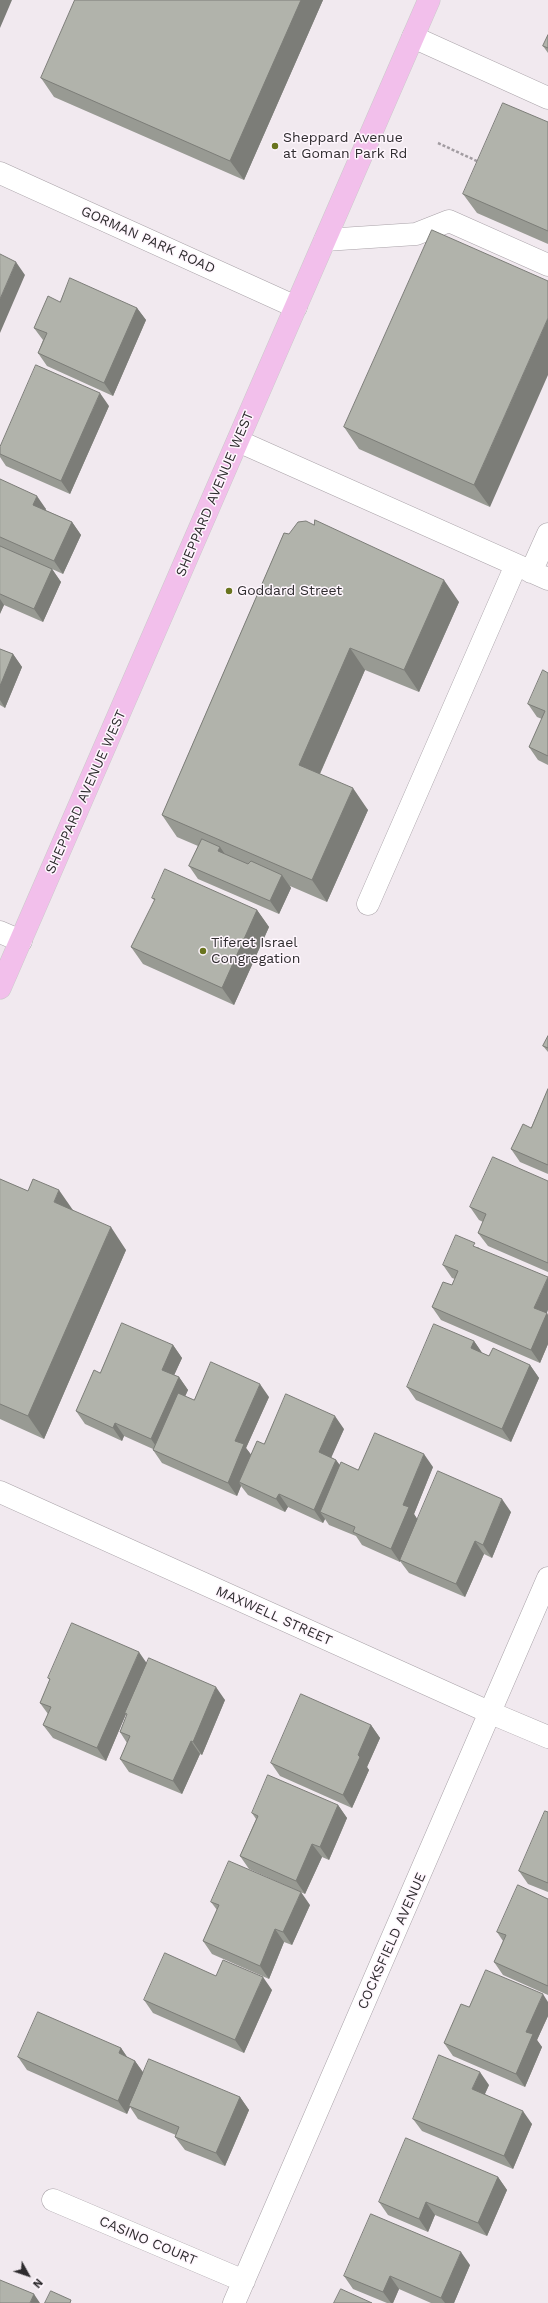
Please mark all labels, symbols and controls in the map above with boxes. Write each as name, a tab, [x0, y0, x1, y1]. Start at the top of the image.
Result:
place label: Sheppard Avenue at Goman Park Rd	[283, 130, 407, 162]
marker: Sheppard Avenue at Goman Park Rd	[270, 141, 280, 151]
street label: GORMAN PARK ROAD	[78, 203, 218, 277]
street label: SHEPPARD AVENUE WEST	[173, 409, 257, 579]
place label: Goddard Street	[237, 583, 342, 599]
marker: Goddard Street	[224, 586, 234, 596]
street label: SHEPPARD AVENUE WEST	[42, 707, 130, 877]
place label: Tiferet Israel Congregation	[211, 935, 300, 968]
marker: Tiferet Israel Congregation	[198, 946, 208, 956]
street label: MAXWELL STREET	[213, 1583, 335, 1649]
street label: COCKSFIELD AVENUE	[354, 1870, 430, 2012]
street label: CASINO COURT	[96, 2213, 200, 2269]
north arrow	[8, 2255, 48, 2295]
text: N	[30, 2276, 45, 2290]

